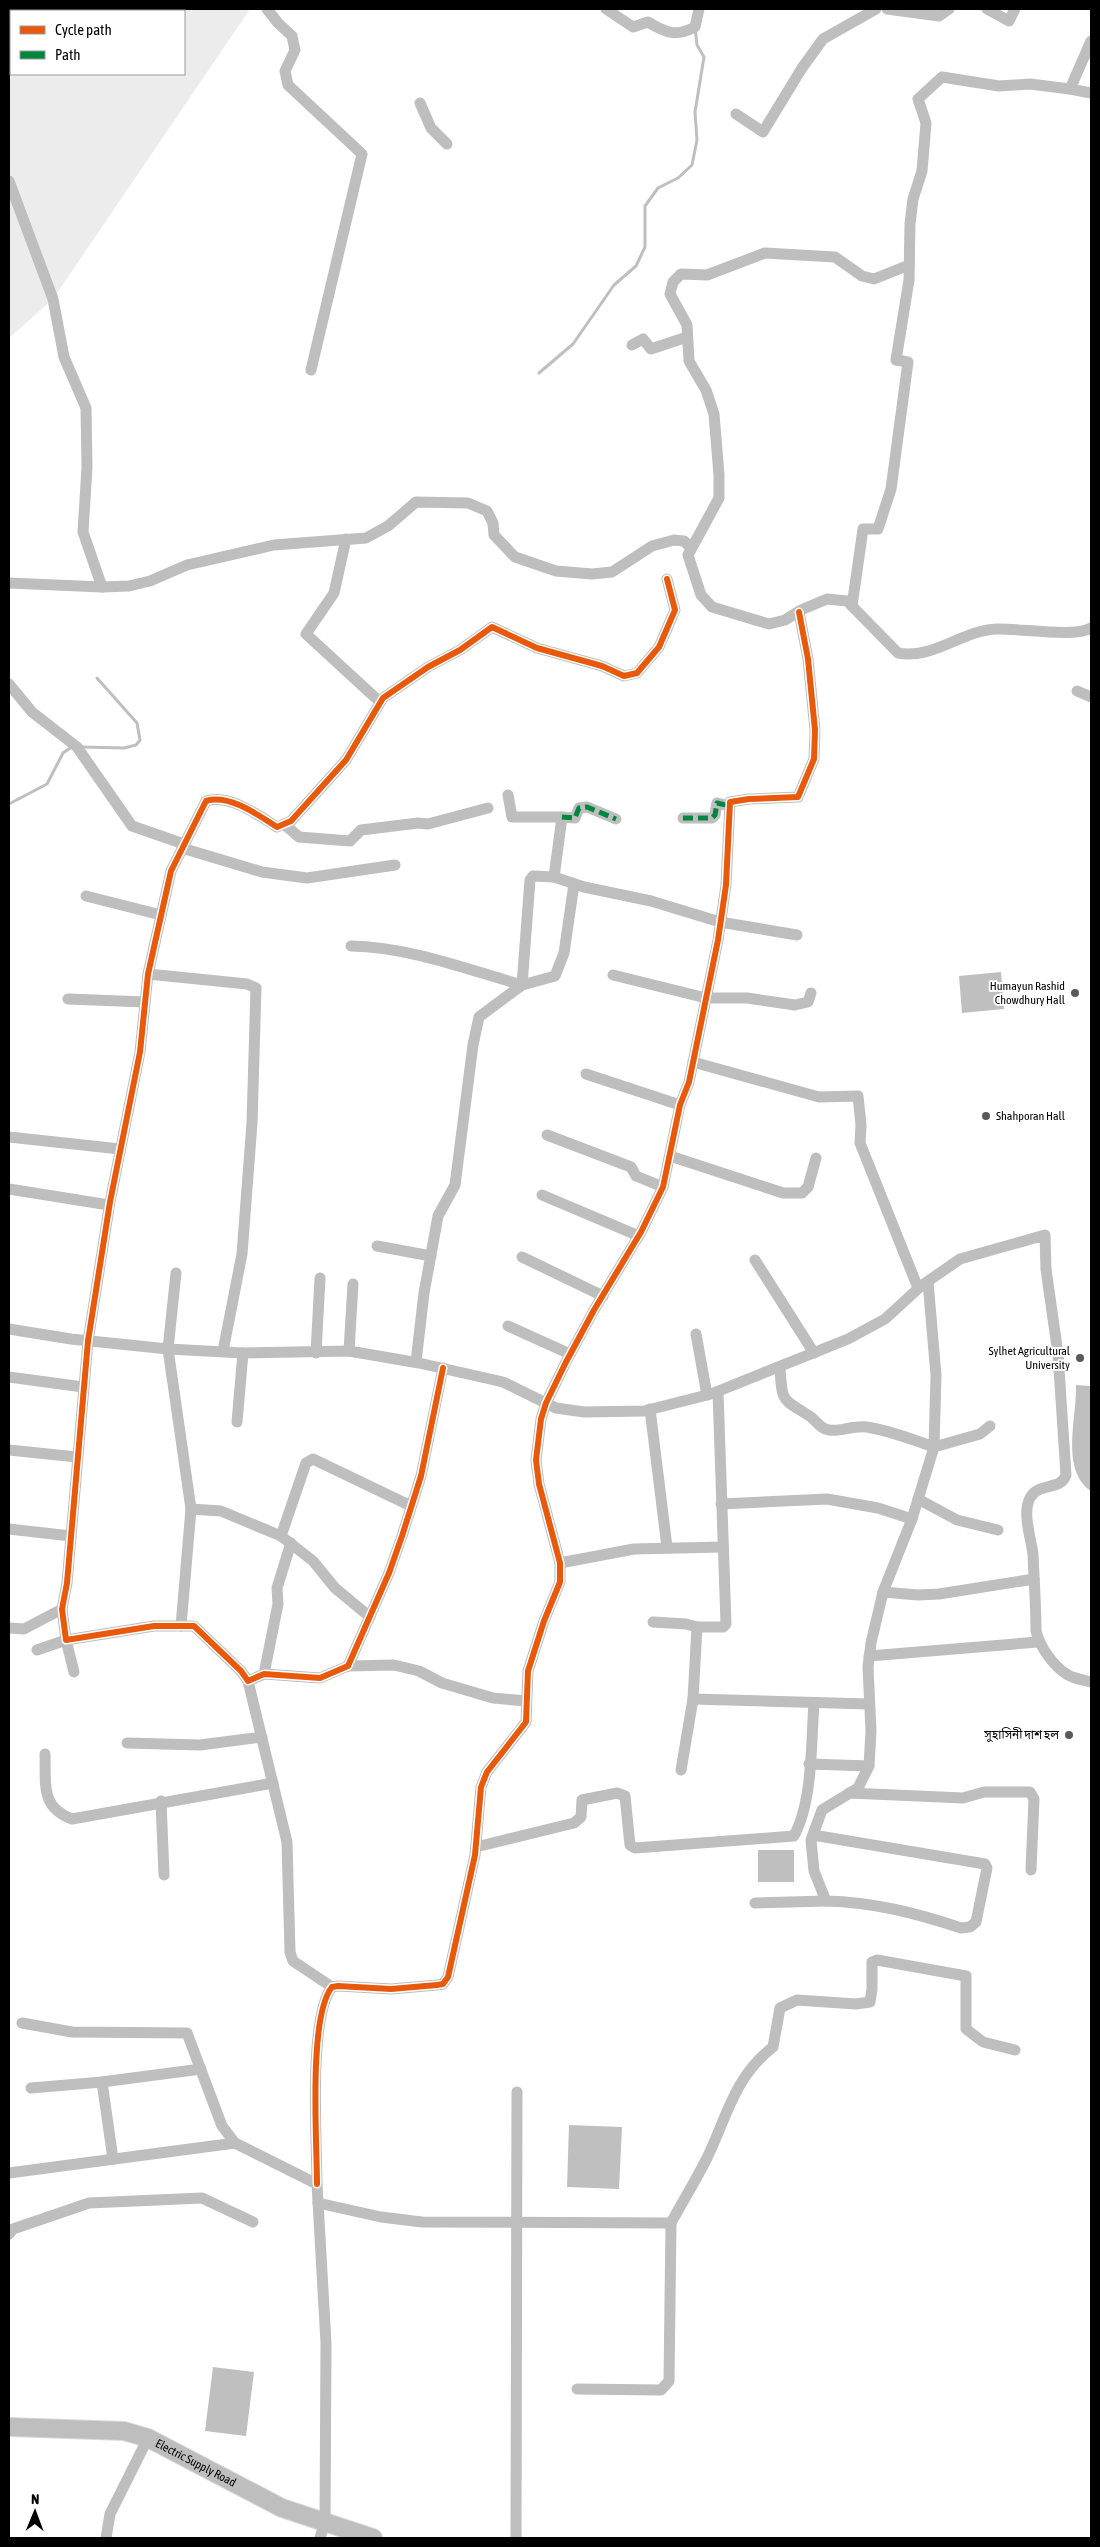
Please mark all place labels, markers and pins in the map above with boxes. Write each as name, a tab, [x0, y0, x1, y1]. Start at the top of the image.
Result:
place label: Humayun Rashid Chowdhury Hall	[990, 979, 1066, 1007]
marker: Humayun Rashid Chowdhury Hall	[1069, 987, 1081, 999]
place label: Shahporan Hall	[996, 1109, 1066, 1123]
marker: Shahporan Hall	[980, 1110, 992, 1122]
place label: Sylhet Agricultural University	[989, 1344, 1071, 1372]
marker: Sylhet Agricultural University	[1074, 1352, 1086, 1364]
place label: সুহাসিনী দাশ হল	[983, 1727, 1059, 1743]
marker: সুহাসিনী দাশ হল	[1063, 1729, 1075, 1741]

